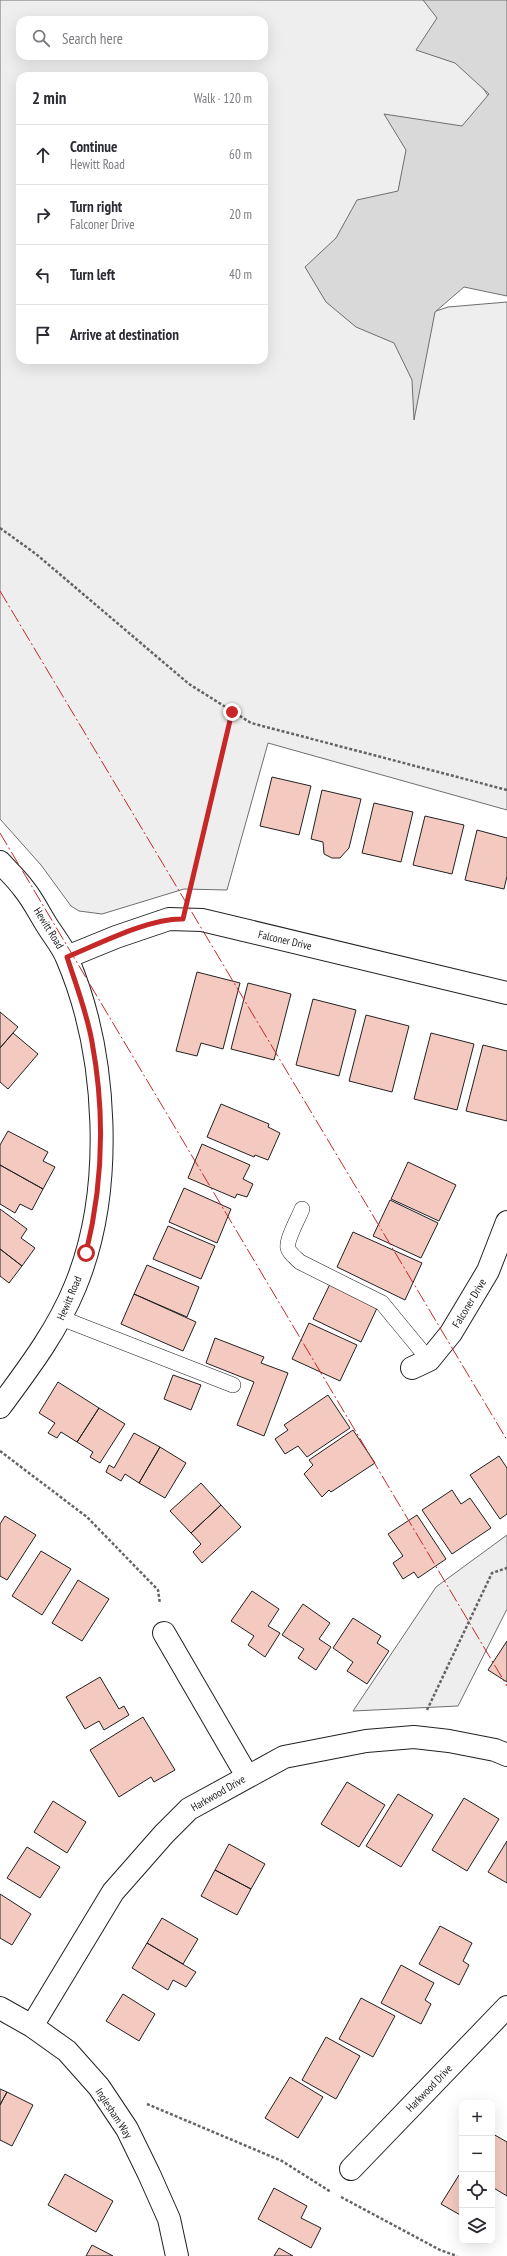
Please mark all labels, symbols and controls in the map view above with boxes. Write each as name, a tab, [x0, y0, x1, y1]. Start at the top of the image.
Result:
search box	[16, 16, 268, 60]
icon: search	[30, 27, 52, 49]
text: Search here	[62, 29, 123, 48]
text: 2 min	[32, 87, 66, 109]
text: Walk · 120 m	[194, 90, 252, 107]
text: Continue	[70, 137, 117, 156]
icon: ahead	[32, 144, 54, 166]
text: 60 m	[229, 146, 252, 163]
text: Hewitt Road	[70, 156, 125, 173]
text: Turn right	[70, 197, 122, 216]
icon: right	[32, 204, 54, 226]
text: 20 m	[229, 206, 252, 223]
text: Falconer Drive	[70, 216, 135, 233]
icon: left	[32, 264, 54, 286]
text: Turn left	[70, 265, 115, 284]
text: 40 m	[229, 266, 252, 283]
icon: arrive	[32, 324, 54, 346]
text: Arrive at destination	[70, 325, 179, 344]
route end	[223, 703, 241, 721]
street label: Hewitt Road	[31, 905, 67, 952]
street label: Falconer Drive	[257, 927, 314, 953]
route start	[77, 1244, 95, 1262]
street label: Hewitt Road	[53, 1274, 85, 1322]
street label: Falconer Drive	[449, 1276, 489, 1330]
street label: Harkwood Drive	[188, 1772, 248, 1814]
street label: Harkwood Drive	[403, 2061, 455, 2115]
street label: Inglesham Way	[93, 2085, 136, 2141]
map controls	[459, 2100, 495, 2244]
button: +	[459, 2100, 495, 2136]
button: −	[459, 2136, 495, 2172]
button: locate	[459, 2172, 495, 2208]
button: layers	[459, 2208, 495, 2244]

